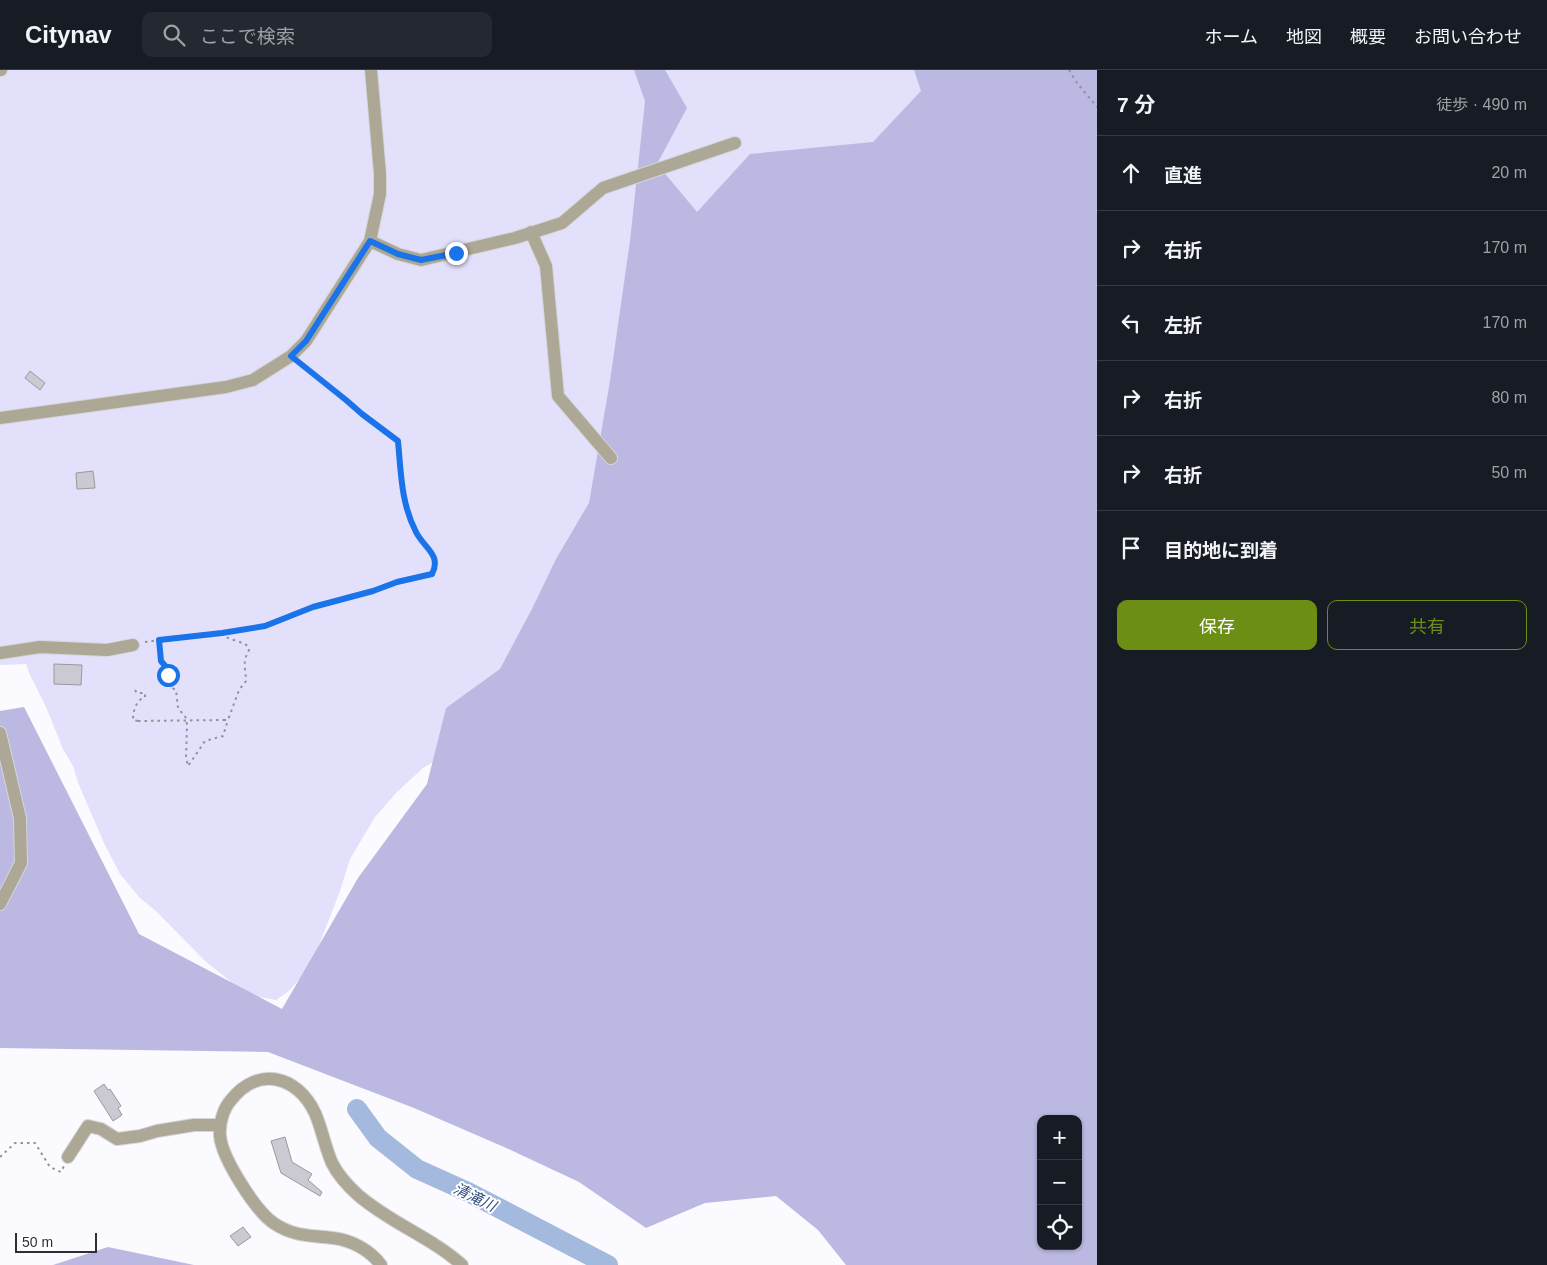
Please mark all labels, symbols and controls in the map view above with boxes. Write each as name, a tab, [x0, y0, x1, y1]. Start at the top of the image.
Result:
search box	[142, 12, 492, 57]
text: Citynav	[25, 21, 112, 48]
icon: search	[160, 21, 188, 49]
text: ここで検索	[200, 26, 295, 47]
text: ホーム	[1205, 27, 1258, 47]
text: 地図	[1286, 27, 1322, 47]
text: 概要	[1350, 27, 1386, 47]
text: お問い合わせ	[1414, 27, 1522, 47]
text: 7 分	[1117, 93, 1156, 116]
text: 徒歩 · 490 m	[1436, 96, 1527, 113]
icon: ahead	[1117, 159, 1145, 187]
text: 20 m	[1491, 164, 1527, 181]
text: 直進	[1164, 165, 1202, 186]
icon: right	[1117, 234, 1145, 262]
text: 170 m	[1483, 239, 1527, 256]
text: 右折	[1164, 240, 1202, 261]
route end	[445, 242, 468, 265]
icon: left	[1117, 309, 1145, 337]
text: 170 m	[1483, 314, 1527, 331]
text: 左折	[1164, 315, 1202, 336]
icon: right	[1117, 384, 1145, 412]
text: 80 m	[1491, 389, 1527, 406]
text: 右折	[1164, 390, 1202, 411]
icon: right	[1117, 459, 1145, 487]
text: 50 m	[1491, 464, 1527, 481]
text: 右折	[1164, 465, 1202, 486]
icon: arrive	[1117, 534, 1145, 562]
text: 目的地に到着	[1164, 540, 1278, 561]
button: 保存	[1117, 600, 1317, 650]
button: 共有	[1327, 600, 1527, 650]
route start	[157, 664, 180, 687]
map controls	[1037, 1115, 1082, 1250]
button: +	[1037, 1115, 1082, 1160]
button: −	[1037, 1160, 1082, 1205]
water label: 清滝川	[451, 1179, 501, 1215]
button: locate	[1037, 1205, 1082, 1250]
scale bar	[15, 1230, 98, 1253]
text: 50 m	[22, 1234, 53, 1250]

